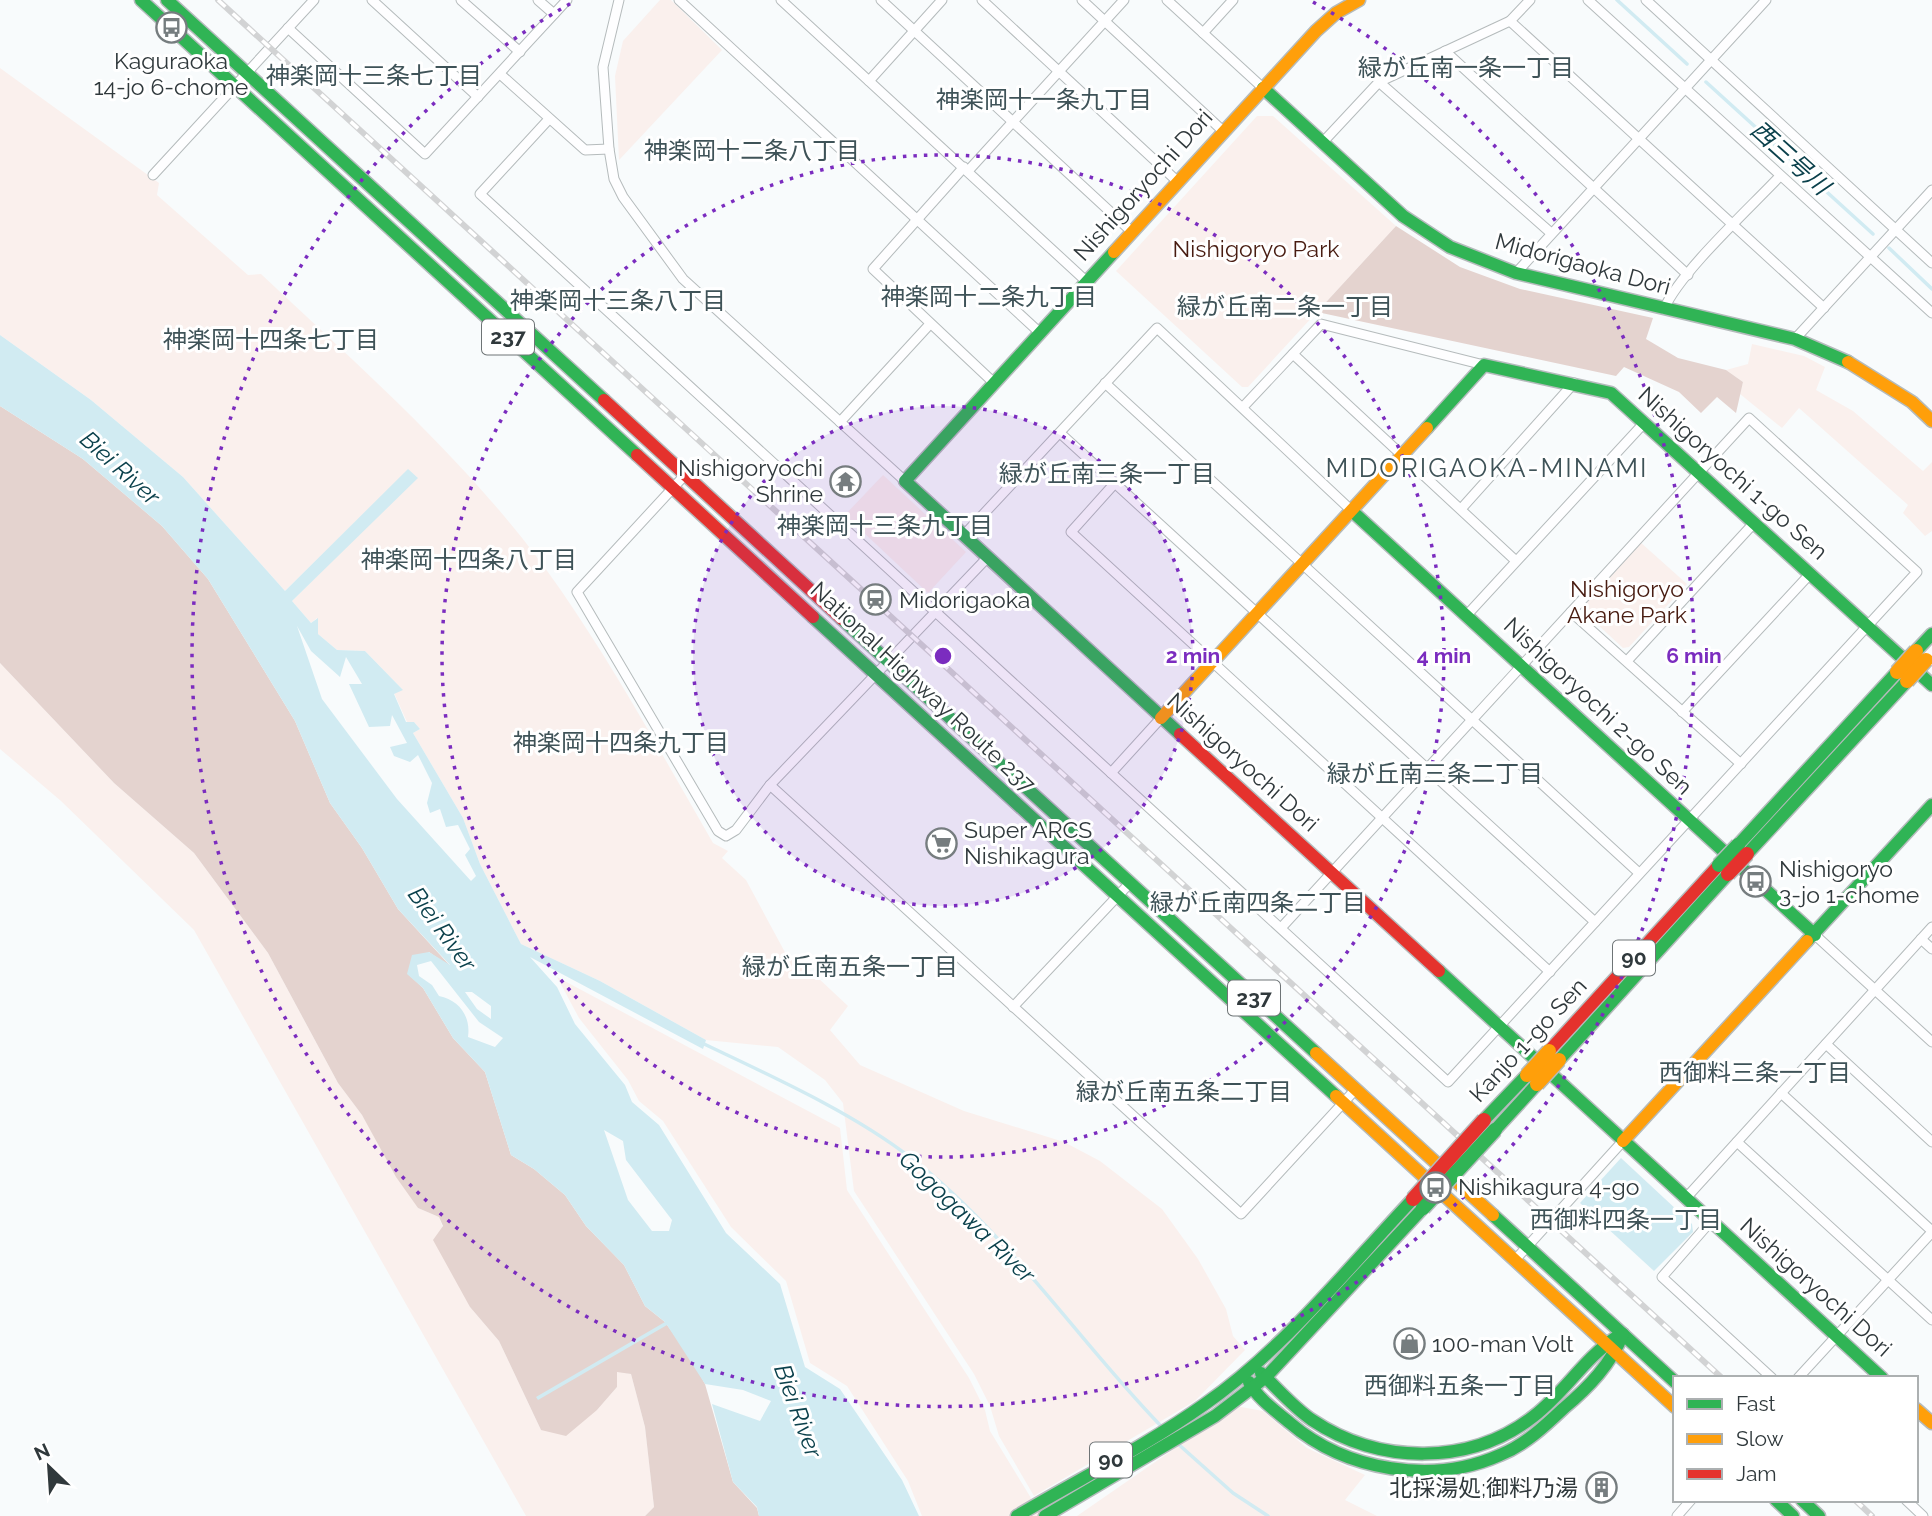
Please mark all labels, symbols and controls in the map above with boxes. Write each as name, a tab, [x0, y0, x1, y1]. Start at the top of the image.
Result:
bus stop icon: Kaguraoka 14-jo 6-chome	[154, 10, 188, 44]
place label: Kaguraoka 14-jo 6-chome	[94, 47, 248, 100]
district label: 緑が丘南一条一丁目	[1358, 53, 1574, 82]
district label: 神楽岡十三条七丁目	[266, 61, 482, 90]
district label: 神楽岡十一条九丁目	[936, 85, 1152, 114]
street label: Nishigoryochi Dori	[1068, 103, 1218, 266]
water label: 西三号川	[1745, 115, 1838, 203]
district label: 神楽岡十二条八丁目	[644, 136, 860, 165]
street label: Midorigaoka Dori	[1492, 227, 1674, 300]
park label: Nishigoryo Park	[1173, 235, 1339, 262]
district label: 神楽岡十二条九丁目	[881, 282, 1097, 311]
district label: 神楽岡十三条八丁目	[510, 286, 726, 315]
district label: 緑が丘南二条一丁目	[1177, 292, 1393, 321]
road number: 237	[482, 320, 534, 354]
district label: 神楽岡十四条七丁目	[163, 325, 379, 354]
street label: Nishigoryochi 1-go Sen	[1633, 381, 1833, 565]
water label: Biei River	[75, 424, 167, 511]
district label: MIDORIGAOKA-MINAMI	[1325, 453, 1649, 483]
place label: Nishigoryochi Shrine	[678, 454, 823, 507]
district label: 緑が丘南三条一丁目	[999, 459, 1215, 488]
temple icon: Nishigoryochi Shrine	[829, 464, 863, 498]
district label: 神楽岡十三条九丁目	[777, 511, 993, 540]
district label: 神楽岡十四条八丁目	[361, 545, 577, 574]
park label: Nishigoryo Akane Park	[1567, 575, 1687, 628]
street label: National Highway Route 237	[806, 576, 1042, 798]
station icon: Midorigaoka	[859, 583, 893, 617]
place label: Midorigaoka	[899, 586, 1030, 613]
street label: Nishigoryochi 2-go Sen	[1499, 611, 1698, 800]
text: 2 min	[1166, 643, 1220, 668]
text: 4 min	[1417, 643, 1471, 668]
text: 6 min	[1666, 643, 1722, 668]
centre of rings	[931, 644, 955, 668]
street label: Nishigoryochi Dori	[1162, 687, 1325, 837]
district label: 神楽岡十四条九丁目	[513, 728, 729, 757]
district label: 緑が丘南三条二丁目	[1327, 759, 1543, 788]
place label: Super ARCS Nishikagura	[964, 816, 1092, 869]
supermarket icon: Super ARCS Nishikagura	[924, 826, 958, 860]
place label: Nishigoryo 3-jo 1-chome	[1779, 855, 1919, 908]
bus stop icon: Nishigoryo 3-jo 1-chome	[1739, 865, 1773, 899]
water label: Biei River	[402, 881, 483, 977]
district label: 緑が丘南四条二丁目	[1150, 888, 1366, 917]
road number: 90	[1613, 940, 1655, 976]
district label: 緑が丘南五条一丁目	[742, 952, 958, 981]
street label: Kanjo 1-go Sen	[1463, 972, 1592, 1107]
road number: 237	[1228, 981, 1280, 1016]
district label: 西御料三条一丁目	[1659, 1058, 1851, 1087]
district label: 緑が丘南五条二丁目	[1076, 1077, 1292, 1106]
water label: Gogogawa River	[893, 1144, 1042, 1289]
bus stop icon: Nishikagura 4-go	[1418, 1170, 1452, 1204]
place label: Nishikagura 4-go	[1458, 1173, 1639, 1200]
district label: 西御料四条一丁目	[1530, 1205, 1722, 1234]
street label: Nishigoryochi Dori	[1735, 1212, 1898, 1362]
shop icon: 100-man Volt	[1392, 1327, 1426, 1361]
place label: 100-man Volt	[1432, 1330, 1574, 1357]
water label: Biei River	[768, 1360, 829, 1462]
district label: 西御料五条一丁目	[1364, 1371, 1556, 1400]
legend	[1673, 1376, 1918, 1502]
text: Fast	[1736, 1391, 1776, 1416]
text: Slow	[1736, 1426, 1784, 1451]
north arrow	[14, 1432, 84, 1502]
text: N	[31, 1439, 53, 1465]
road number: 90	[1090, 1442, 1132, 1478]
text: Jam	[1736, 1461, 1777, 1486]
building icon: 北採湯処;御料乃湯	[1584, 1471, 1618, 1505]
place label: 北採湯処;御料乃湯	[1389, 1474, 1578, 1501]

